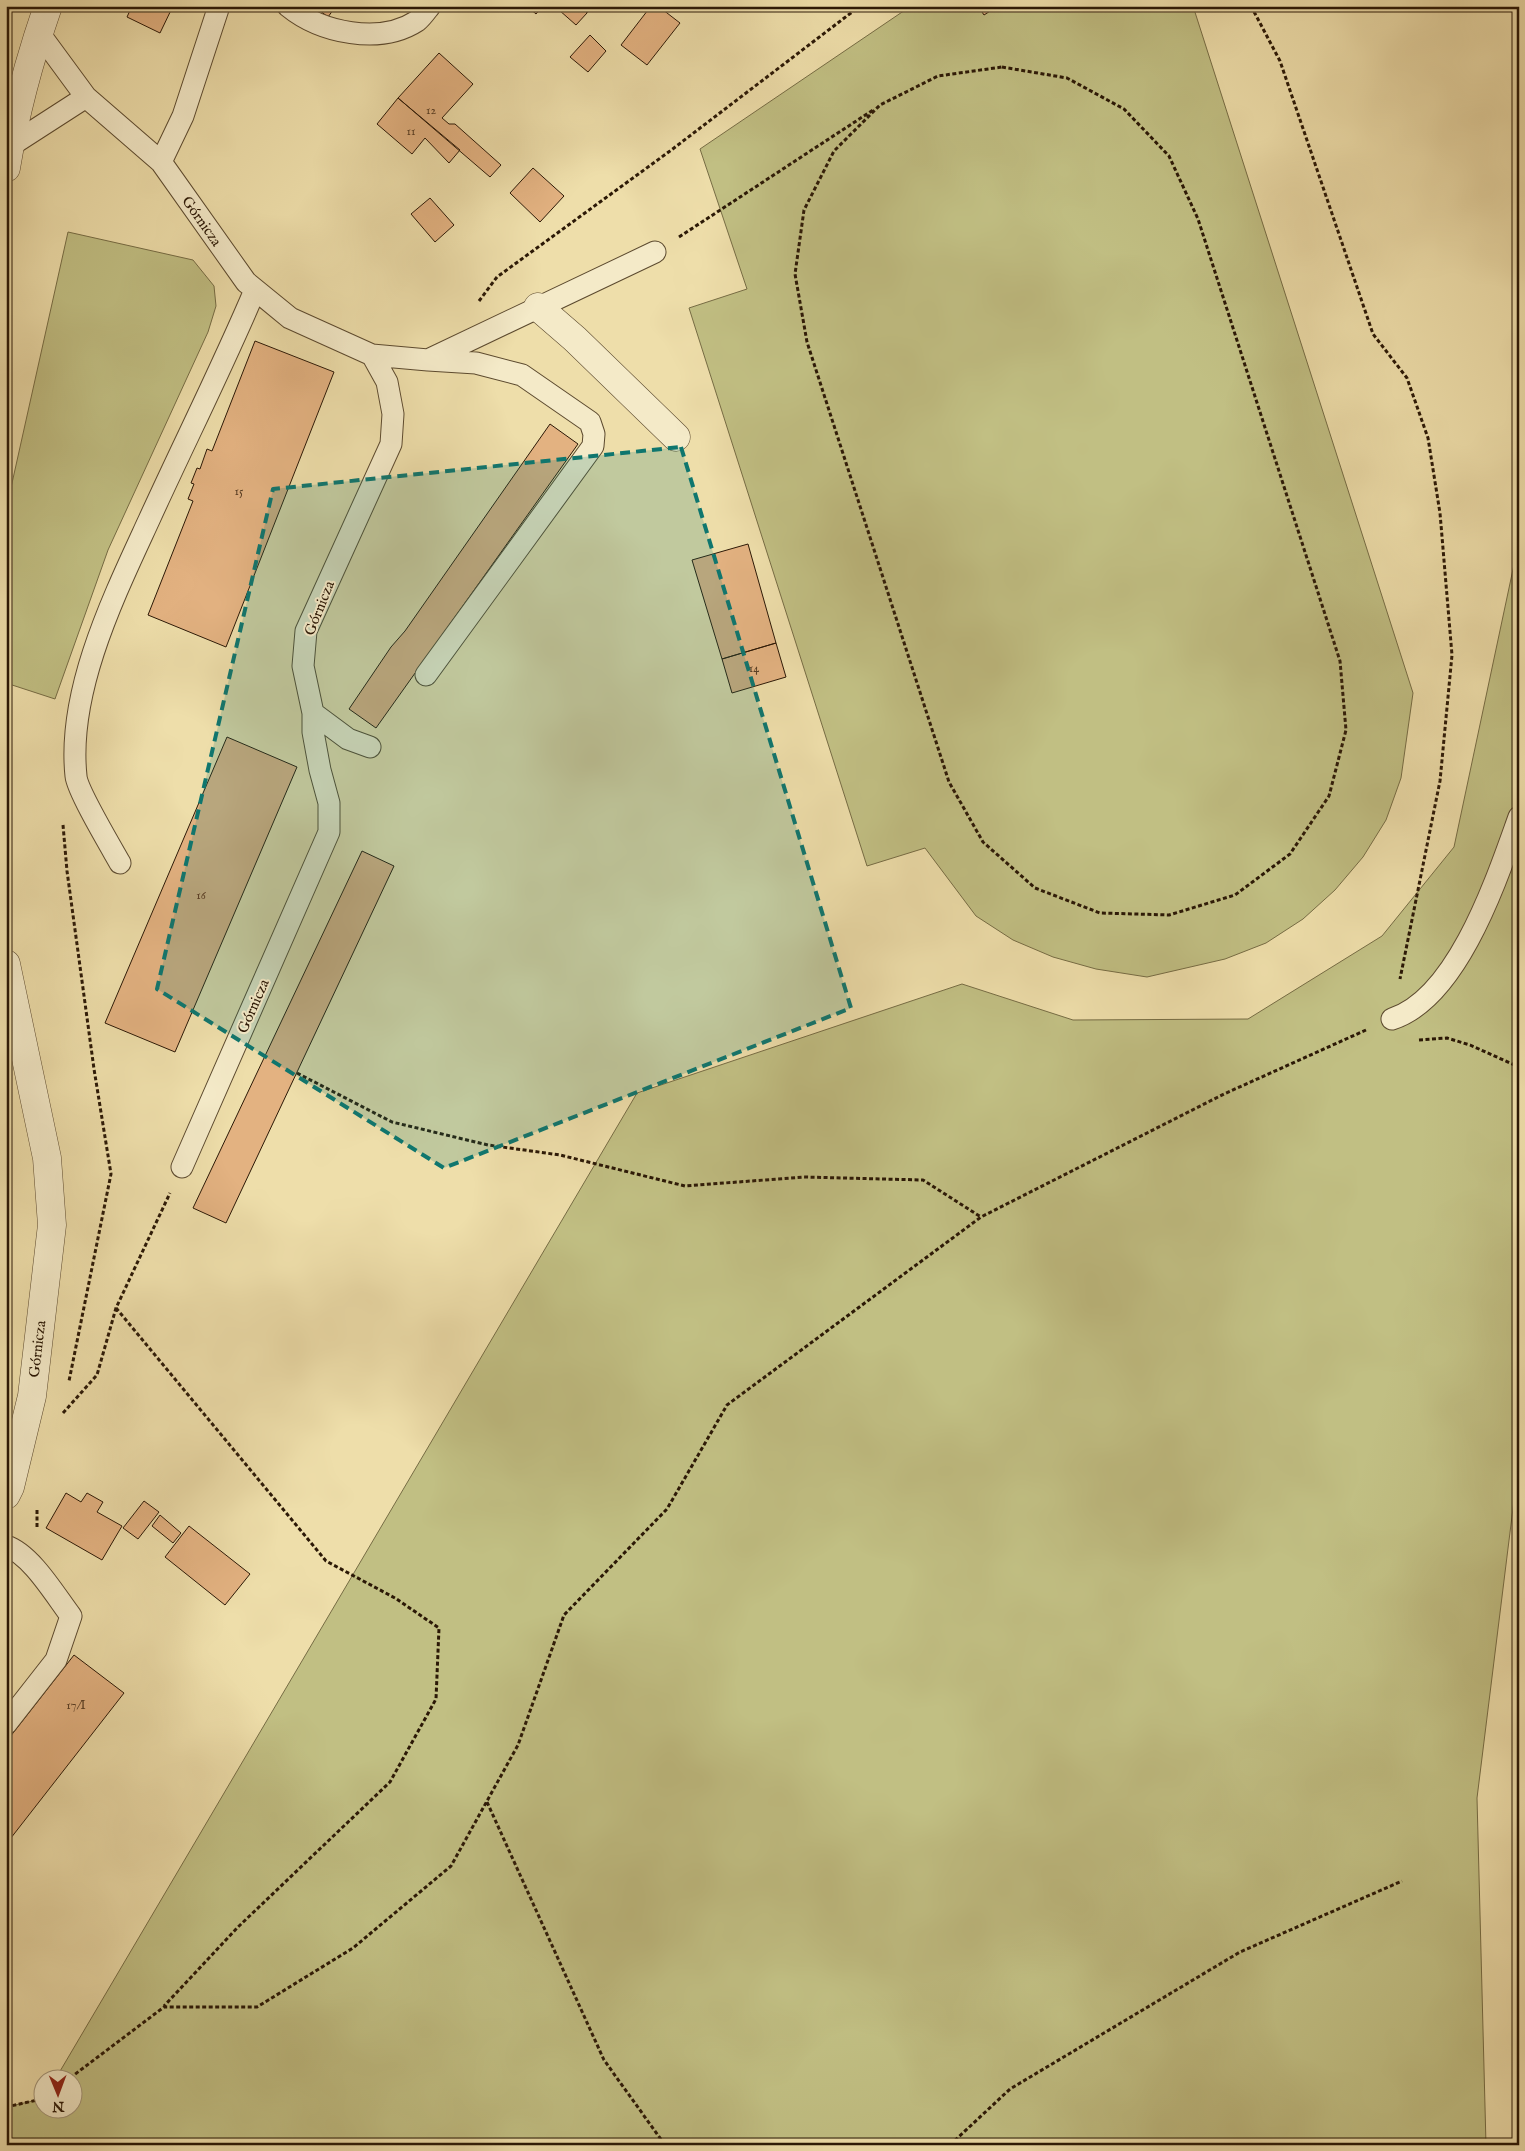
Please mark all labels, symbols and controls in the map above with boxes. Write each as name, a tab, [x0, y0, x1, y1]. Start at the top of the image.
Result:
house number: 12	[426, 103, 436, 118]
house number: 11	[407, 124, 415, 139]
street label: Górnicza	[177, 192, 226, 251]
house number: 15	[235, 484, 244, 499]
street label: Górnicza	[300, 578, 339, 638]
house number: 14	[749, 661, 759, 676]
house number: 16	[196, 888, 207, 903]
street label: Górnicza	[233, 976, 274, 1036]
street label: Górnicza	[25, 1319, 50, 1379]
house number: 17/I	[66, 1698, 86, 1713]
north arrow	[32, 2068, 82, 2118]
text: N	[52, 2097, 65, 2115]

